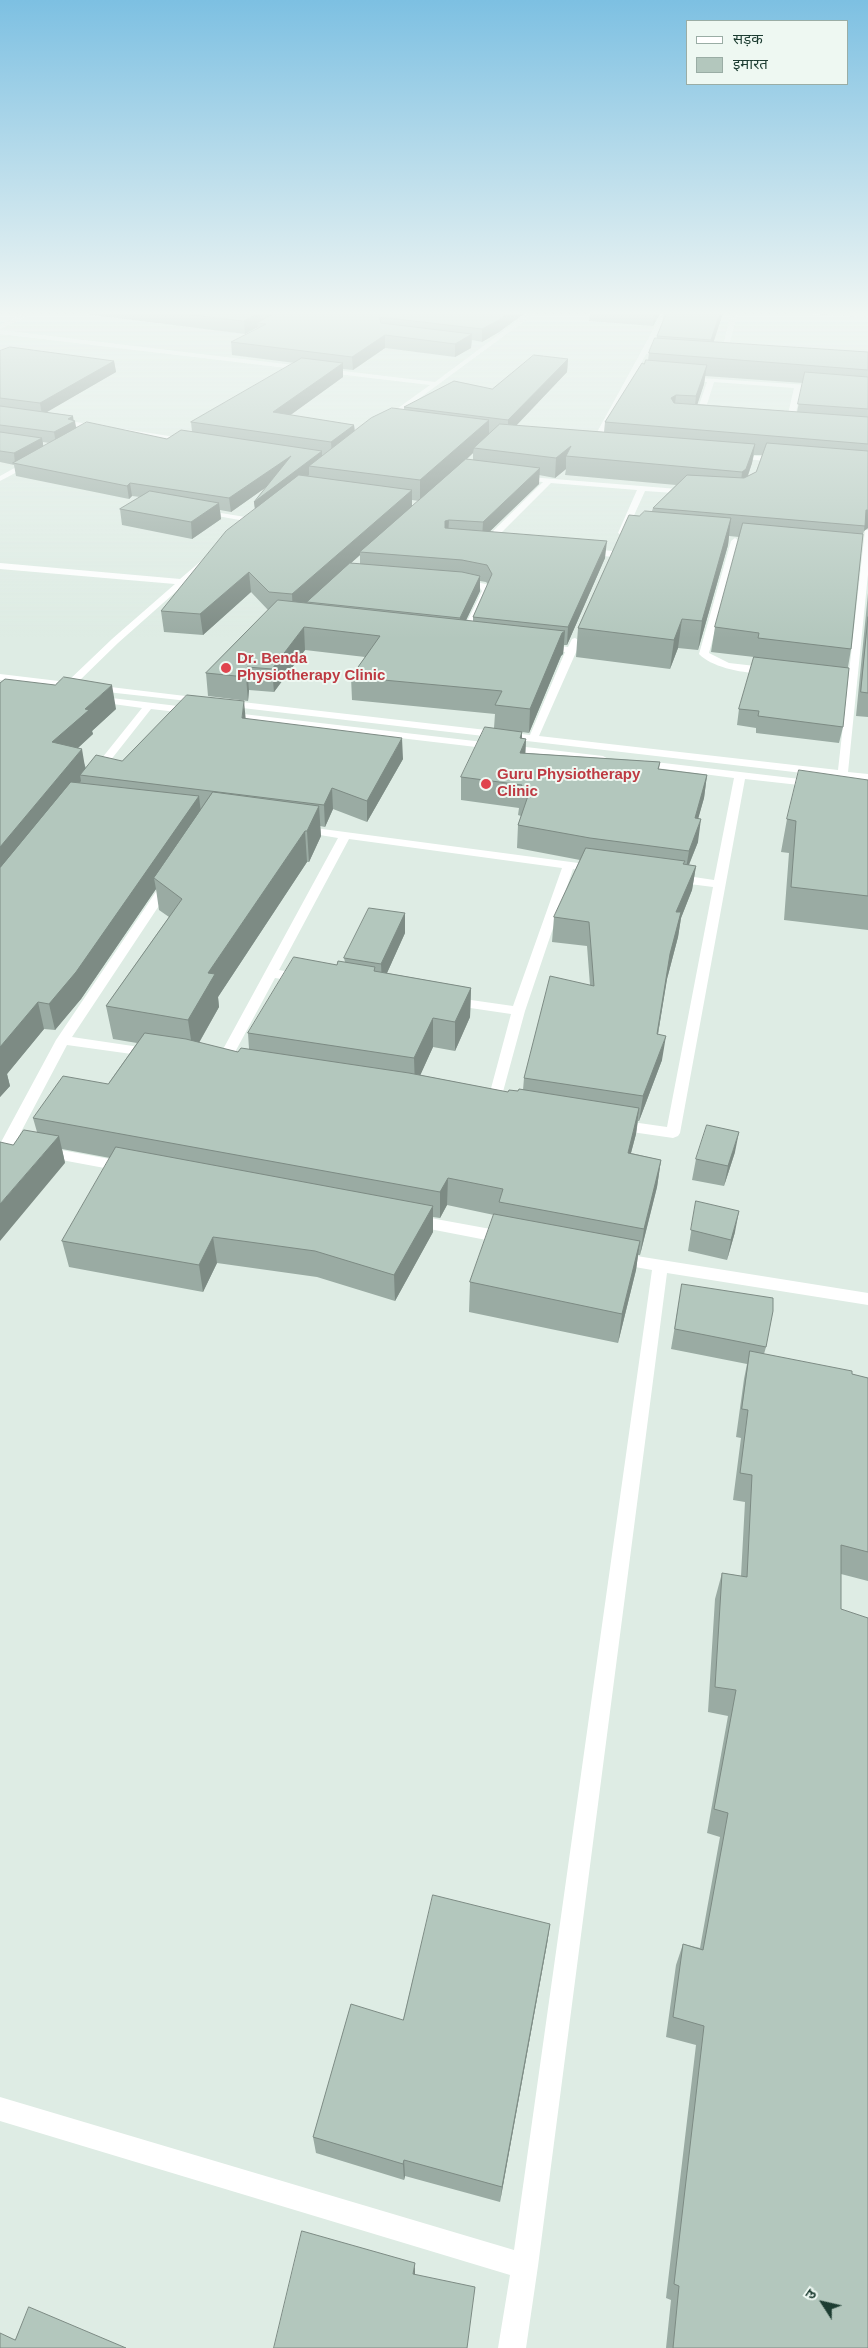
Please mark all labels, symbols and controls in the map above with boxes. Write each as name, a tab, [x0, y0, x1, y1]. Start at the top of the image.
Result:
legend	[686, 20, 848, 85]
text: सड़क	[733, 30, 763, 47]
text: इमारत	[733, 55, 768, 72]
place label: Dr. Benda Physiotherapy Clinic	[237, 650, 385, 685]
marker: Dr. Benda Physiotherapy Clinic	[219, 661, 233, 675]
place label: Guru Physiotherapy Clinic	[497, 766, 640, 801]
marker: Guru Physiotherapy Clinic	[479, 777, 493, 791]
north arrow	[798, 2278, 848, 2328]
text: उ	[802, 2286, 820, 2302]

